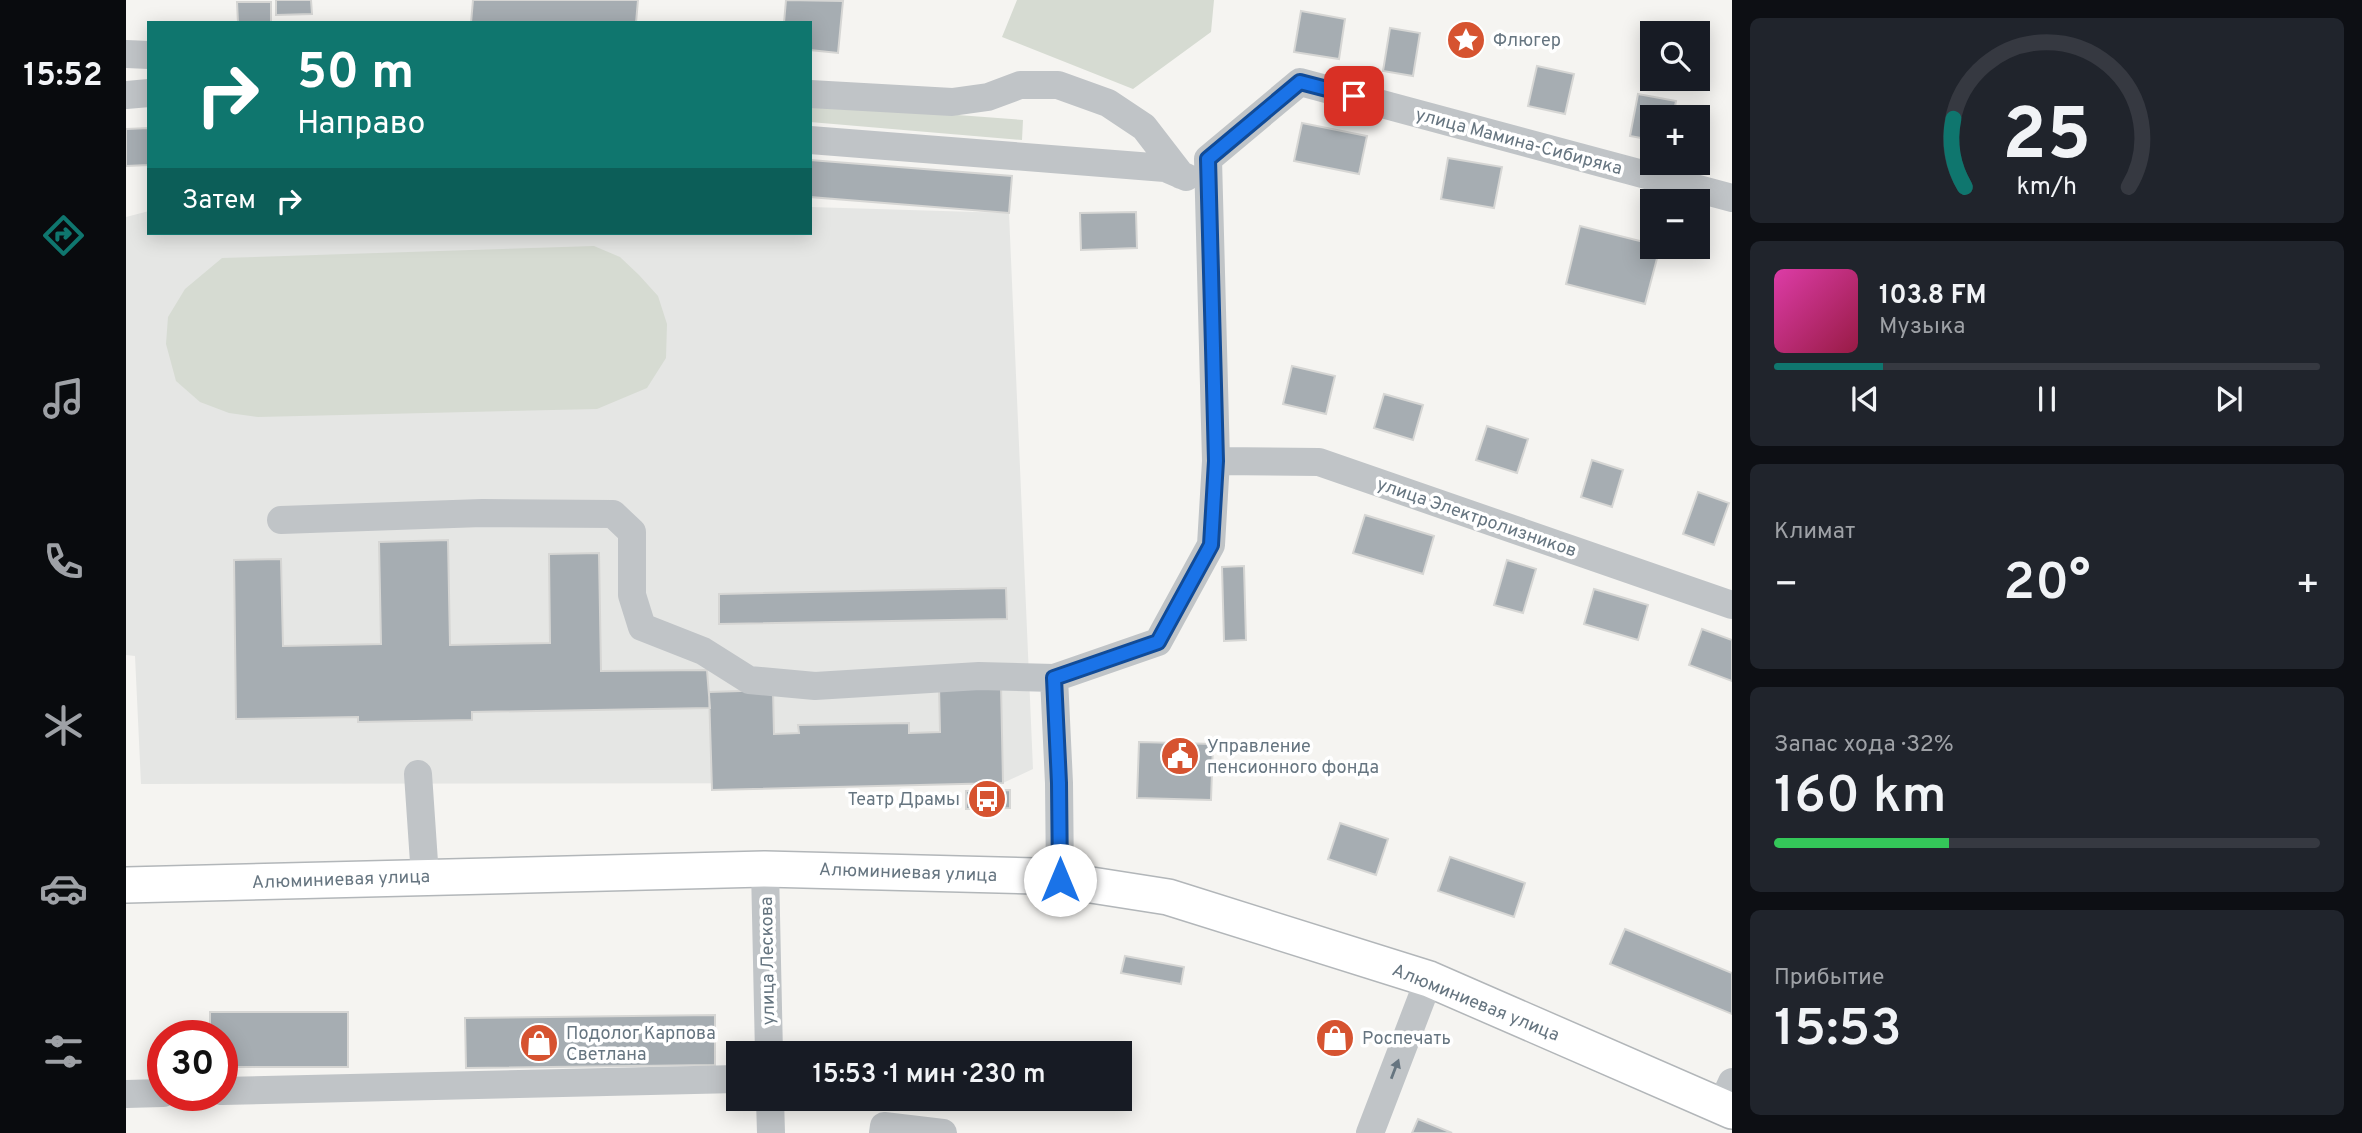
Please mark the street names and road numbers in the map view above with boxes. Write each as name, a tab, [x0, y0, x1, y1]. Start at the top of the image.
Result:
street label: улица Мамина-Сибиряка	[1413, 104, 1624, 181]
street label: улица Электролизников	[1374, 473, 1579, 563]
street label: Алюминиевая улица	[818, 859, 997, 888]
street label: Алюминиевая улица	[252, 866, 431, 895]
street label: улица Лескова	[756, 896, 781, 1026]
street label: Алюминиевая улица	[1388, 959, 1562, 1047]

